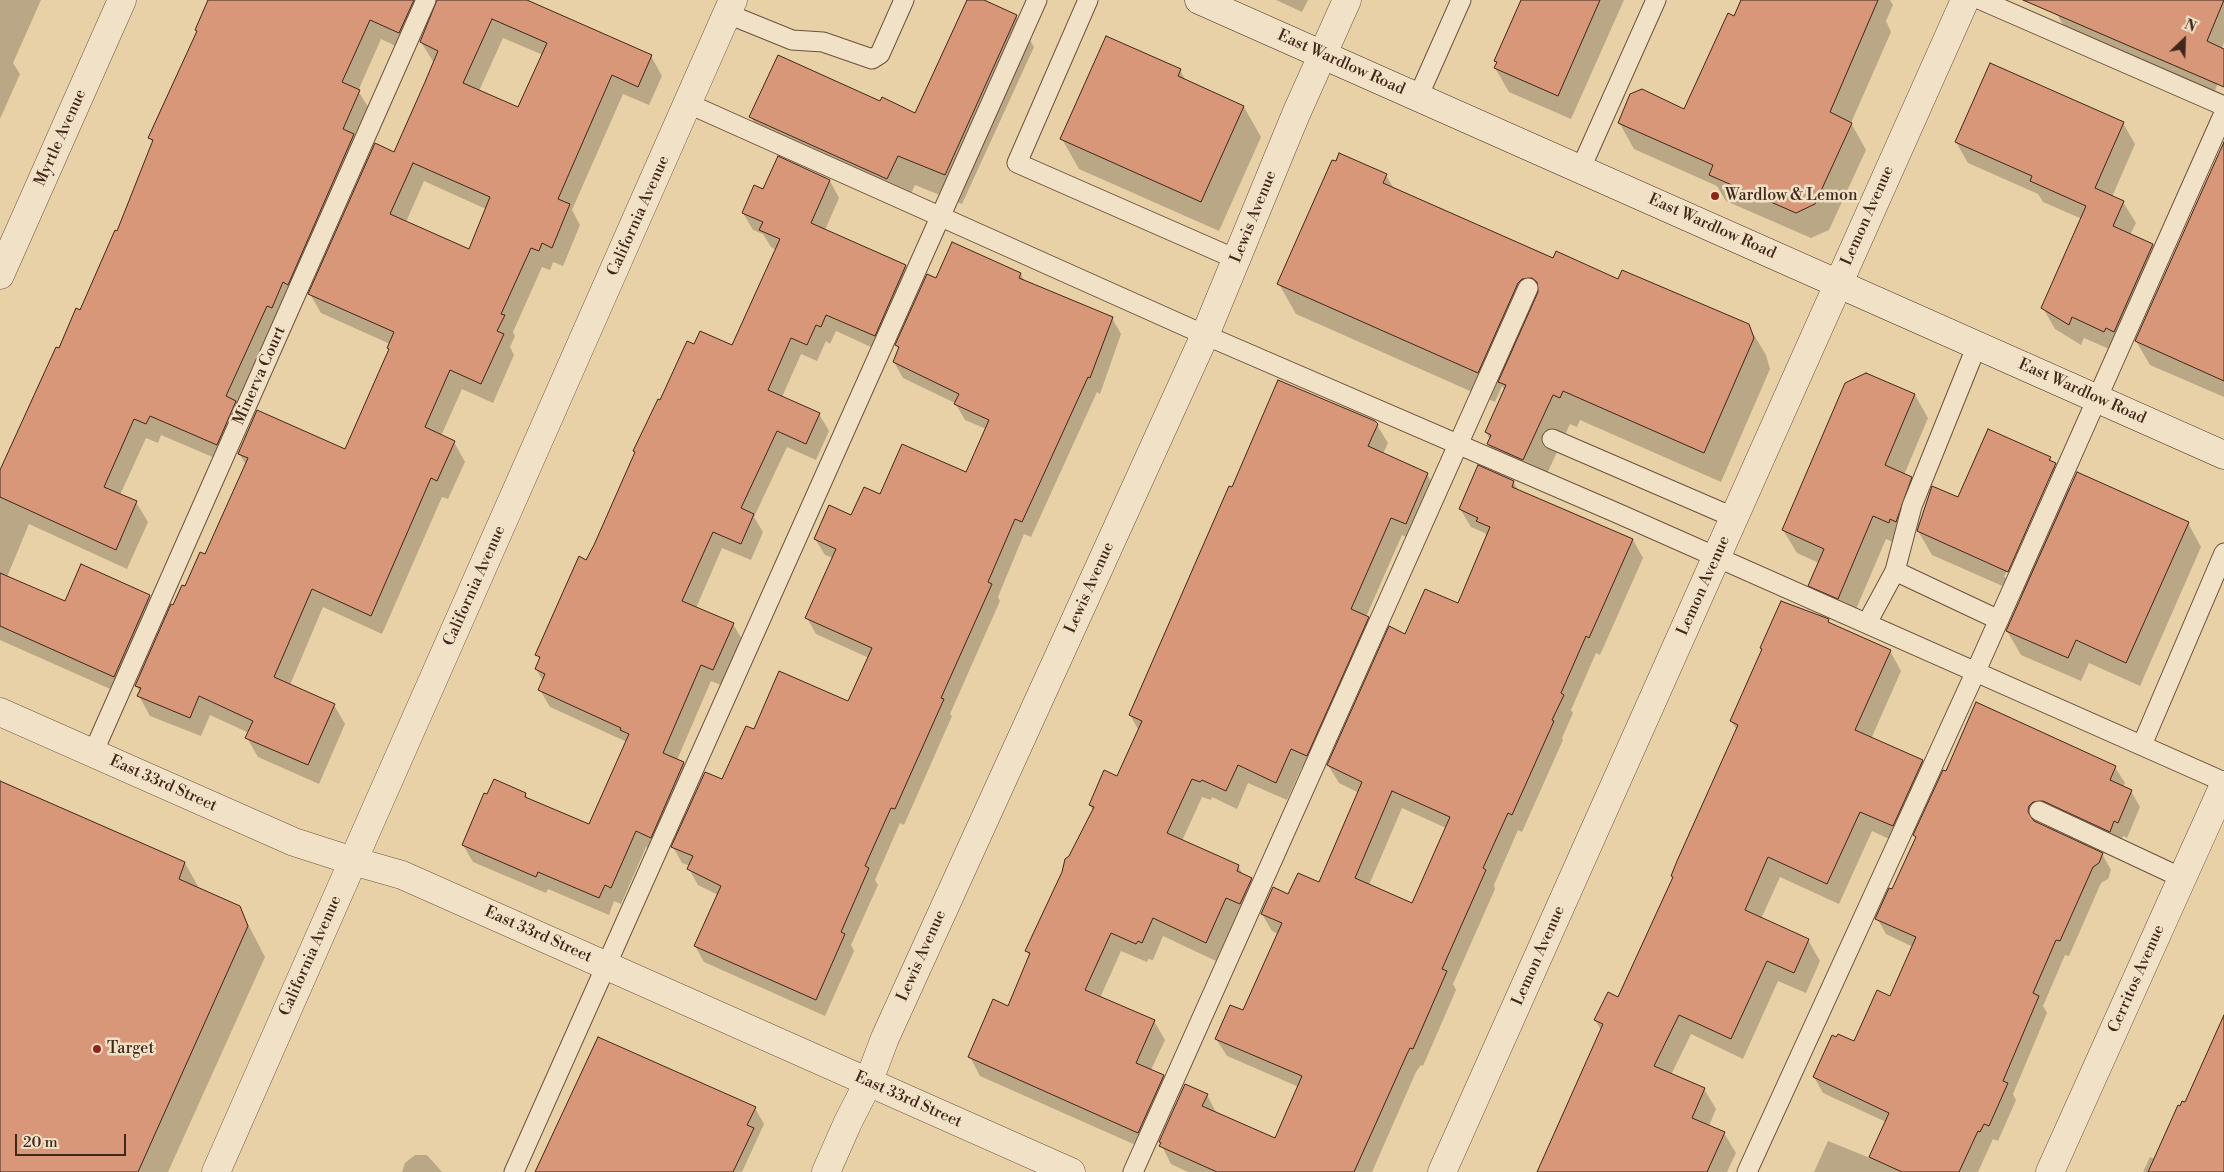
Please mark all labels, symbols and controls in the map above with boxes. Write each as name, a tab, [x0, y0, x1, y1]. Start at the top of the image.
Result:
north arrow	[2159, 15, 2209, 65]
text: N	[2181, 16, 2199, 37]
street label: East Wardlow Road	[1274, 26, 1408, 100]
street label: Myrtle Avenue	[31, 87, 91, 189]
street label: California Avenue	[604, 153, 674, 279]
street label: Lemon Avenue	[1837, 163, 1899, 269]
street label: Lewis Avenue	[1227, 168, 1281, 266]
place label: Wardlow & Lemon	[1725, 186, 1858, 206]
street label: East Wardlow Road	[1645, 190, 1779, 264]
marker: Wardlow & Lemon	[1709, 190, 1721, 202]
street label: Minerva Court	[230, 324, 290, 428]
street label: East Wardlow Road	[2015, 355, 2149, 429]
street label: California Avenue	[440, 523, 510, 649]
street label: Lemon Avenue	[1673, 533, 1735, 639]
street label: Lewis Avenue	[1061, 539, 1119, 637]
street label: East 33rd Street	[106, 752, 220, 816]
street label: California Avenue	[276, 893, 346, 1019]
street label: East 33rd Street	[481, 903, 595, 967]
street label: Lemon Avenue	[1508, 903, 1570, 1009]
street label: Lewis Avenue	[893, 907, 951, 1005]
street label: Cerritos Avenue	[2105, 922, 2169, 1036]
place label: Target	[107, 1039, 154, 1059]
marker: Target	[91, 1043, 103, 1055]
street label: East 33rd Street	[851, 1068, 965, 1132]
scale bar	[18, 1124, 129, 1156]
text: 20 m	[23, 1133, 58, 1152]

